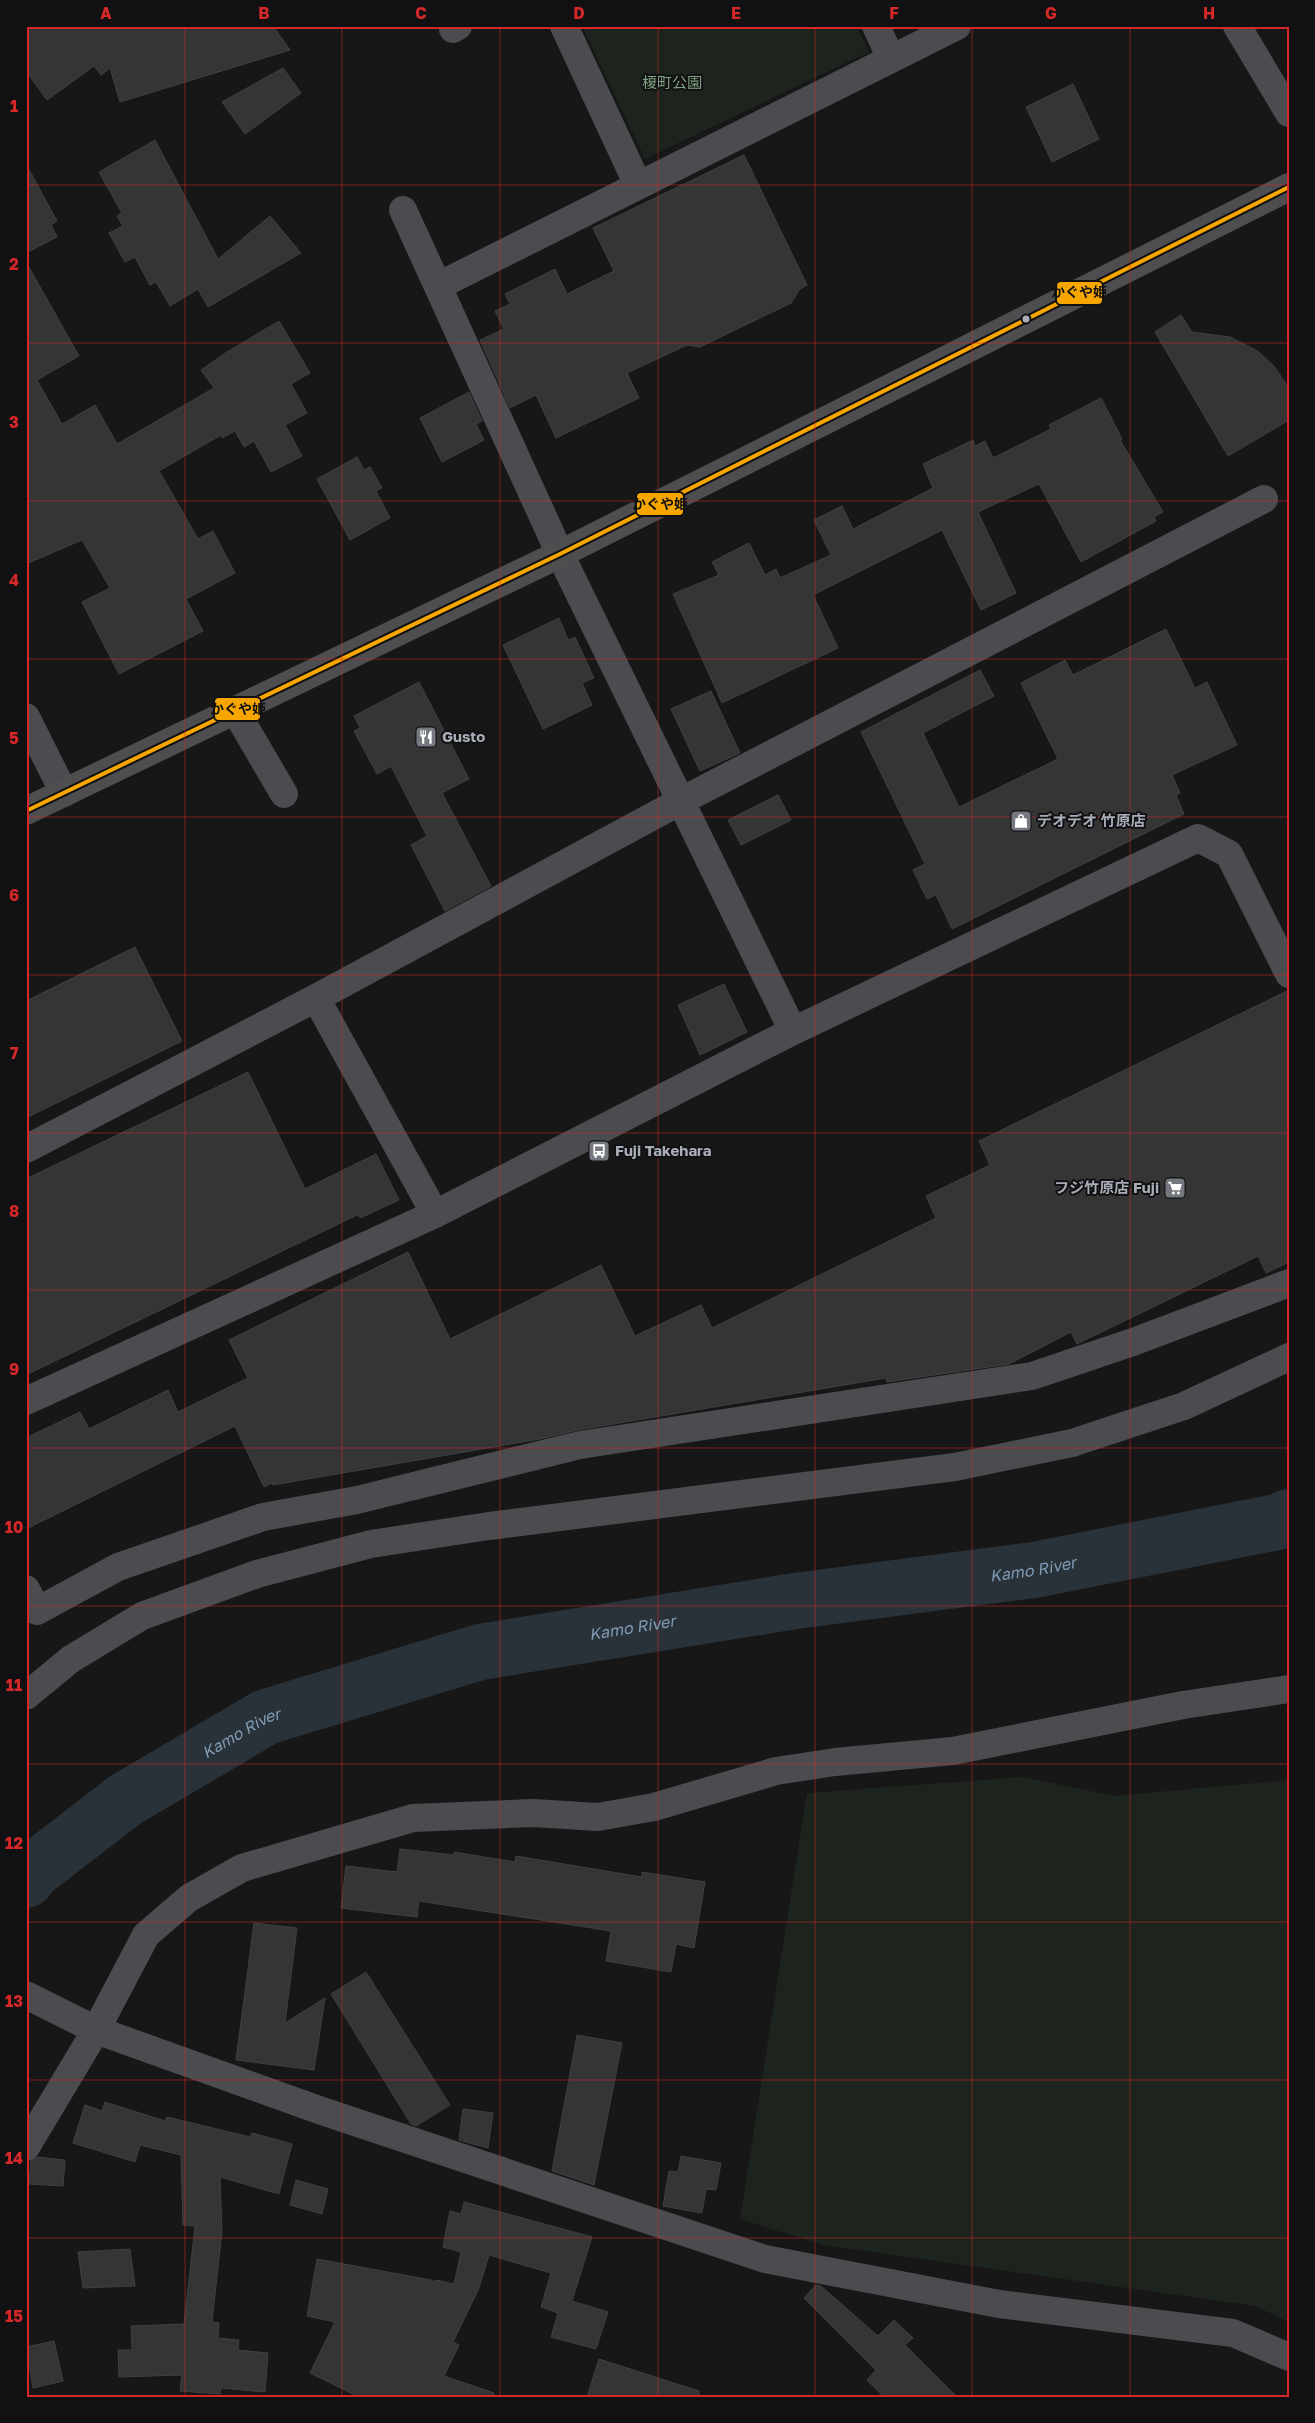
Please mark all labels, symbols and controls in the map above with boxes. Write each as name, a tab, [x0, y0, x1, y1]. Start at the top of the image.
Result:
text: A	[100, 3, 112, 23]
text: B	[258, 3, 270, 23]
text: C	[415, 3, 427, 23]
text: D	[573, 3, 585, 23]
text: E	[731, 3, 741, 23]
text: F	[889, 3, 899, 23]
text: G	[1045, 3, 1057, 23]
text: H	[1203, 3, 1215, 23]
park label: 榎町公園	[642, 73, 702, 91]
text: 1	[10, 96, 18, 116]
text: 2	[9, 254, 19, 274]
line badge: かぐや姫	[1056, 281, 1103, 305]
text: かぐや姫	[1051, 283, 1107, 300]
unlabelled marker	[1021, 314, 1031, 324]
text: 3	[9, 412, 19, 432]
line badge: かぐや姫	[636, 492, 684, 516]
text: かぐや姫	[632, 495, 688, 512]
text: 4	[9, 570, 19, 590]
line badge: かぐや姫	[214, 697, 261, 721]
text: かぐや姫	[210, 700, 266, 717]
restaurant icon: Gusto	[414, 725, 438, 749]
place label: Gusto	[442, 727, 485, 745]
text: 5	[9, 728, 19, 748]
shop icon: デオデオ 竹原店	[1009, 809, 1033, 833]
place label: デオデオ 竹原店	[1037, 811, 1146, 829]
text: 6	[9, 885, 19, 905]
text: 7	[10, 1043, 19, 1063]
bus stop icon: Fuji Takehara	[587, 1139, 611, 1163]
place label: Fuji Takehara	[615, 1141, 712, 1159]
supermarket icon: フジ竹原店 Fuji	[1163, 1176, 1187, 1200]
place label: フジ竹原店 Fuji	[1054, 1178, 1159, 1196]
text: 8	[9, 1201, 19, 1221]
text: 9	[9, 1359, 19, 1379]
text: 10	[5, 1517, 23, 1537]
water label: Kamo River	[989, 1551, 1080, 1586]
water label: Kamo River	[588, 1610, 679, 1644]
text: 11	[6, 1675, 22, 1695]
water label: Kamo River	[198, 1702, 285, 1763]
text: 12	[5, 1833, 23, 1853]
text: 13	[5, 1991, 23, 2011]
text: 14	[5, 2148, 23, 2168]
text: 15	[5, 2306, 23, 2326]

